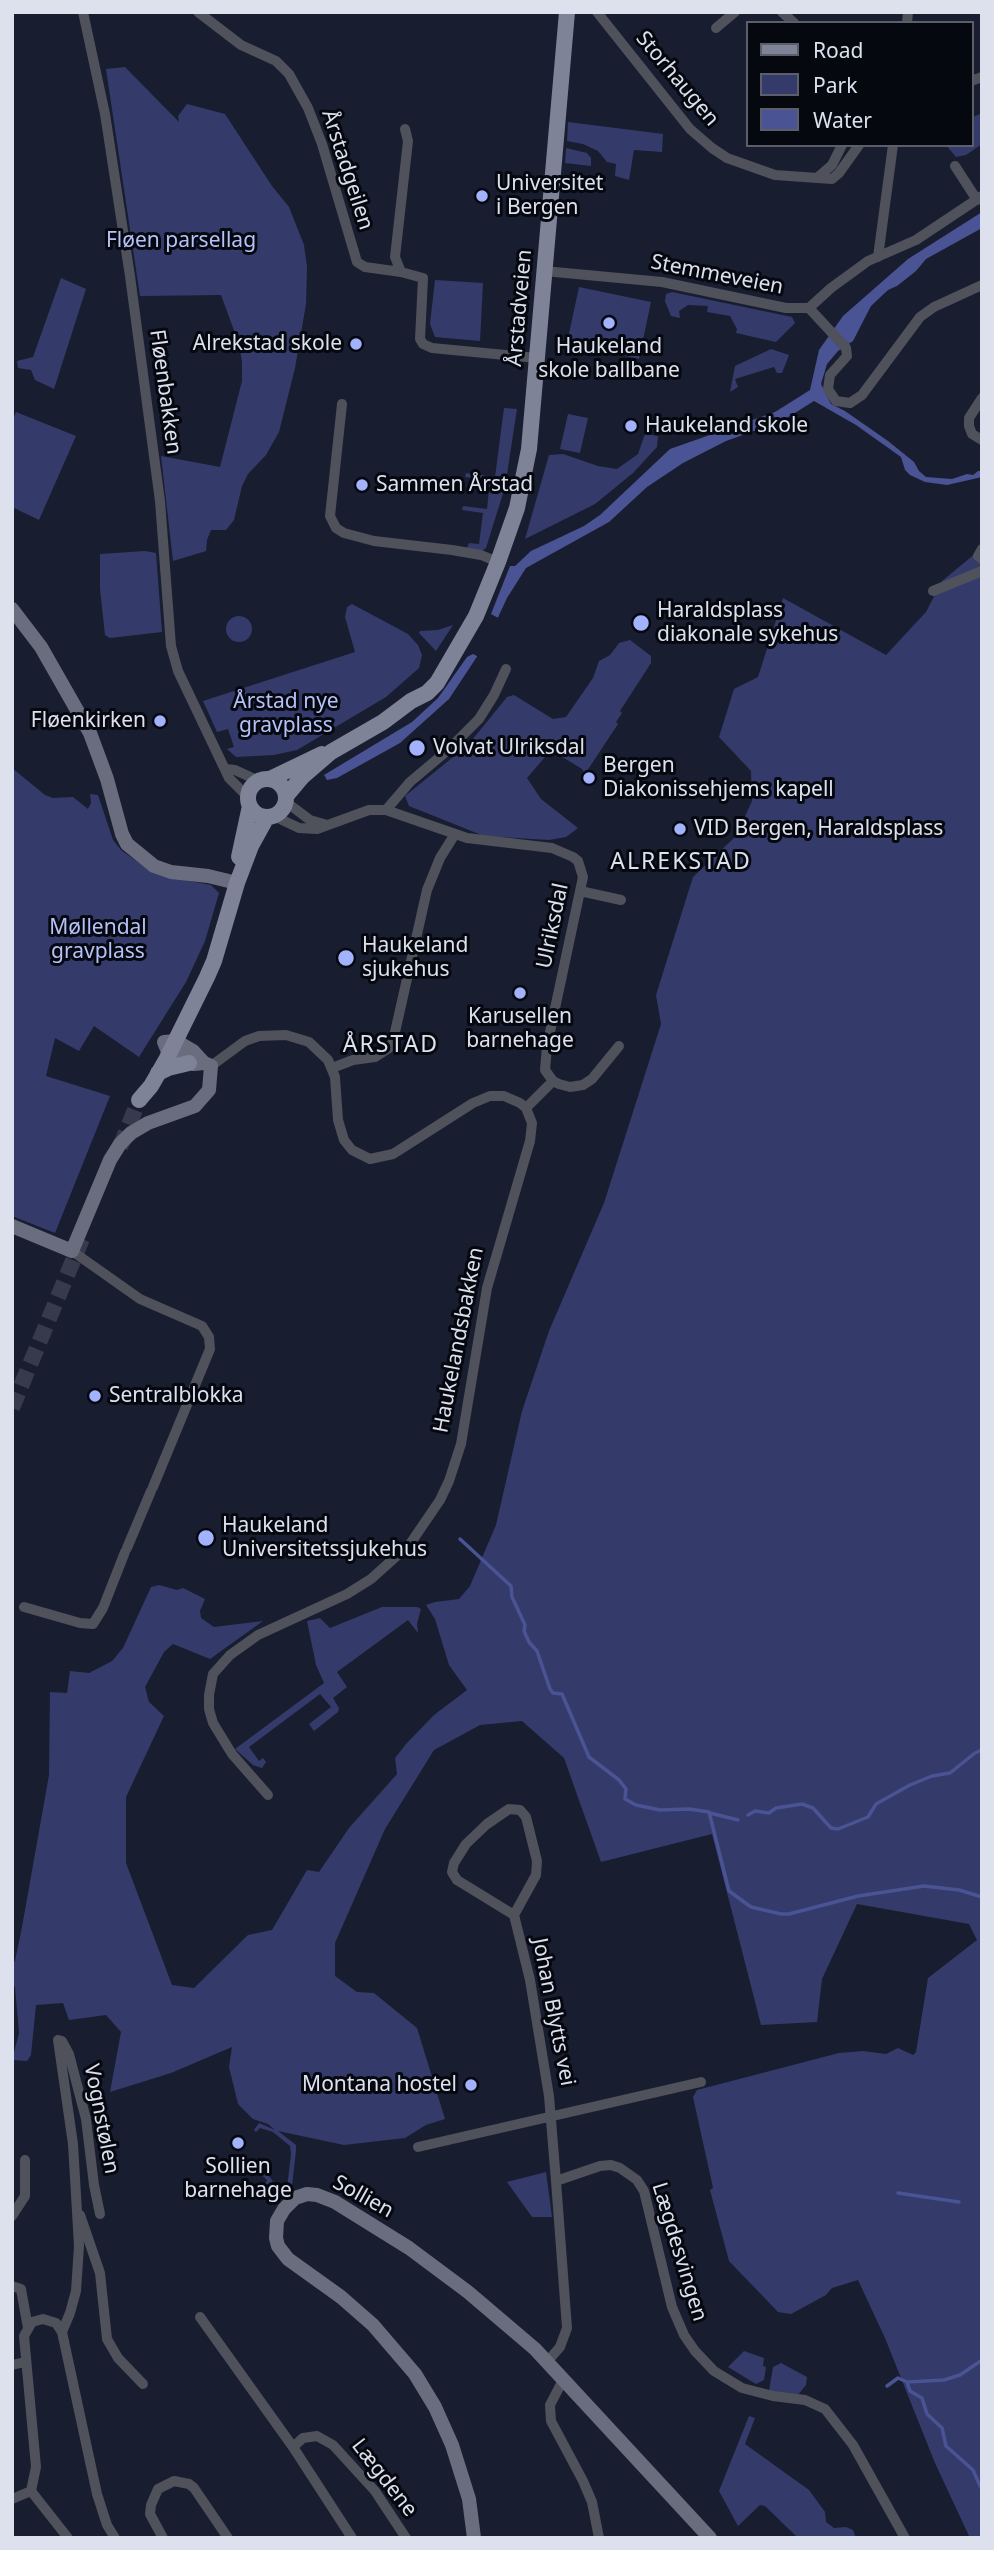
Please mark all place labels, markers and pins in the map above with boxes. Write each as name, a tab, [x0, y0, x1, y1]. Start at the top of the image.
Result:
place label: Universitet i Bergen	[496, 171, 603, 221]
marker: Universitet i Bergen	[474, 188, 490, 204]
marker: Haukeland skole ballbane	[601, 315, 617, 331]
place label: Alrekstad skole	[193, 331, 342, 357]
place label: Haukeland skole ballbane	[538, 334, 680, 384]
marker: Alrekstad skole	[348, 336, 364, 352]
place label: Haukeland skole	[645, 413, 808, 439]
marker: Haukeland skole	[623, 418, 639, 434]
place label: Sammen Årstad	[376, 472, 533, 498]
marker: Sammen Årstad	[354, 477, 370, 493]
place label: Haraldsplass diakonale sykehus	[657, 598, 838, 648]
marker: Haraldsplass diakonale sykehus	[631, 613, 651, 633]
place label: Fløenkirken	[31, 708, 146, 734]
marker: Fløenkirken	[152, 713, 168, 729]
place label: Volvat Ulriksdal	[433, 735, 585, 761]
marker: Volvat Ulriksdal	[407, 738, 427, 758]
place label: Bergen Diakonissehjems kapell	[603, 753, 834, 803]
marker: Bergen Diakonissehjems kapell	[581, 770, 597, 786]
place label: VID Bergen, Haraldsplass	[694, 816, 943, 842]
marker: VID Bergen, Haraldsplass	[672, 821, 688, 837]
place label: Haukeland sjukehus	[362, 933, 468, 983]
marker: Haukeland sjukehus	[336, 948, 356, 968]
marker: Karusellen barnehage	[512, 985, 528, 1001]
place label: Karusellen barnehage	[466, 1004, 574, 1054]
place label: Sentralblokka	[109, 1383, 244, 1409]
marker: Sentralblokka	[87, 1388, 103, 1404]
place label: Haukeland Universitetssjukehus	[222, 1513, 427, 1563]
marker: Haukeland Universitetssjukehus	[196, 1528, 216, 1548]
place label: Montana hostel	[302, 2072, 457, 2098]
marker: Montana hostel	[463, 2077, 479, 2093]
marker: Sollien barnehage	[230, 2135, 246, 2151]
place label: Sollien barnehage	[184, 2154, 292, 2204]

